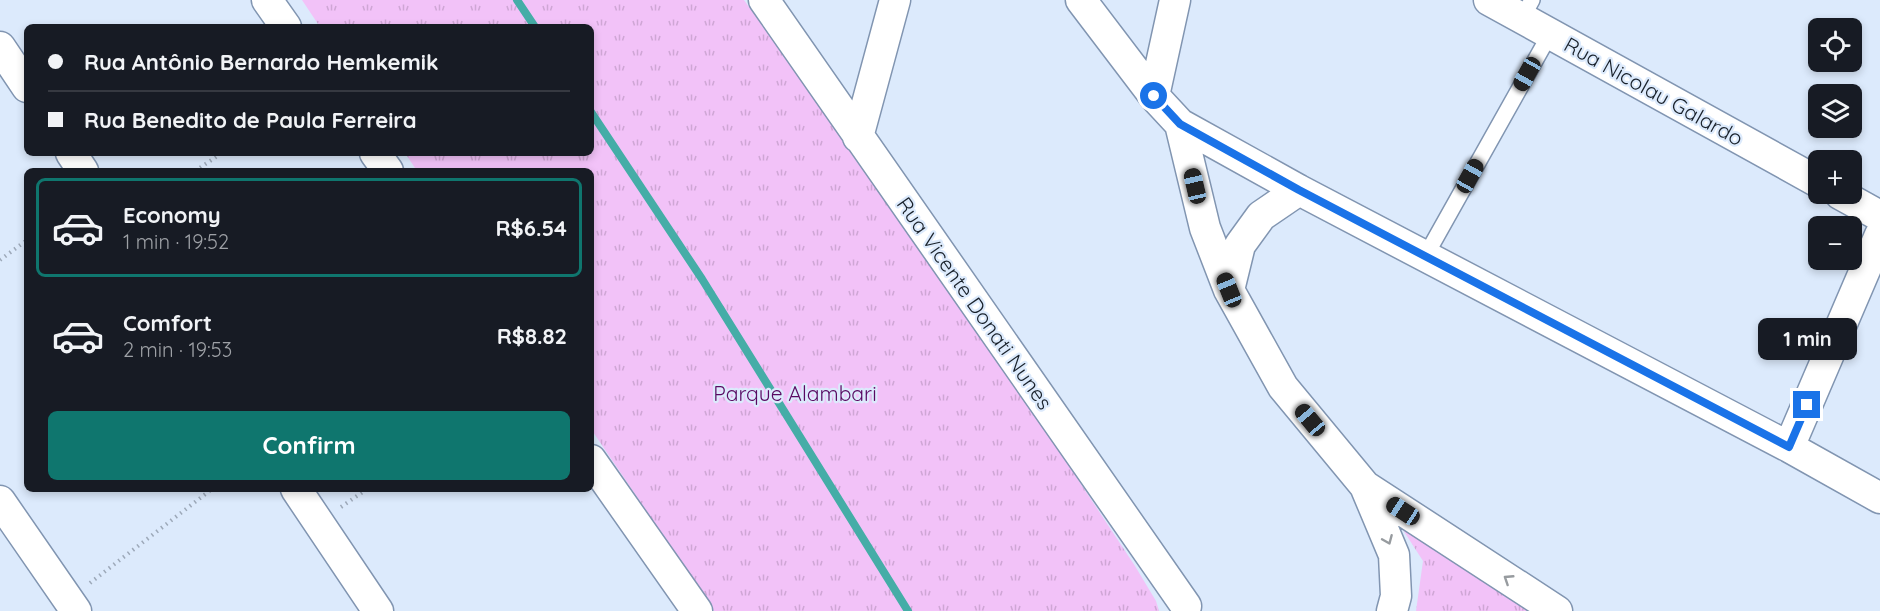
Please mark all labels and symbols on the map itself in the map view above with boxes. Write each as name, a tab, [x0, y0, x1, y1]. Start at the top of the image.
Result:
street label: Rua Nicolau Galardo	[1560, 31, 1748, 151]
car	[1510, 54, 1544, 94]
route start	[1140, 82, 1167, 109]
car	[1453, 156, 1487, 196]
car	[1182, 166, 1208, 206]
street label: Rua Vicente Donati Nunes	[892, 192, 1058, 414]
car	[1214, 270, 1244, 310]
callout: 1 min	[1758, 318, 1856, 360]
park label: Parque Alambari	[713, 380, 877, 406]
route end	[1793, 391, 1820, 418]
car	[1292, 400, 1328, 440]
car	[1383, 494, 1423, 528]
one-way arrow	[1381, 533, 1393, 544]
one-way arrow	[1504, 575, 1515, 586]

